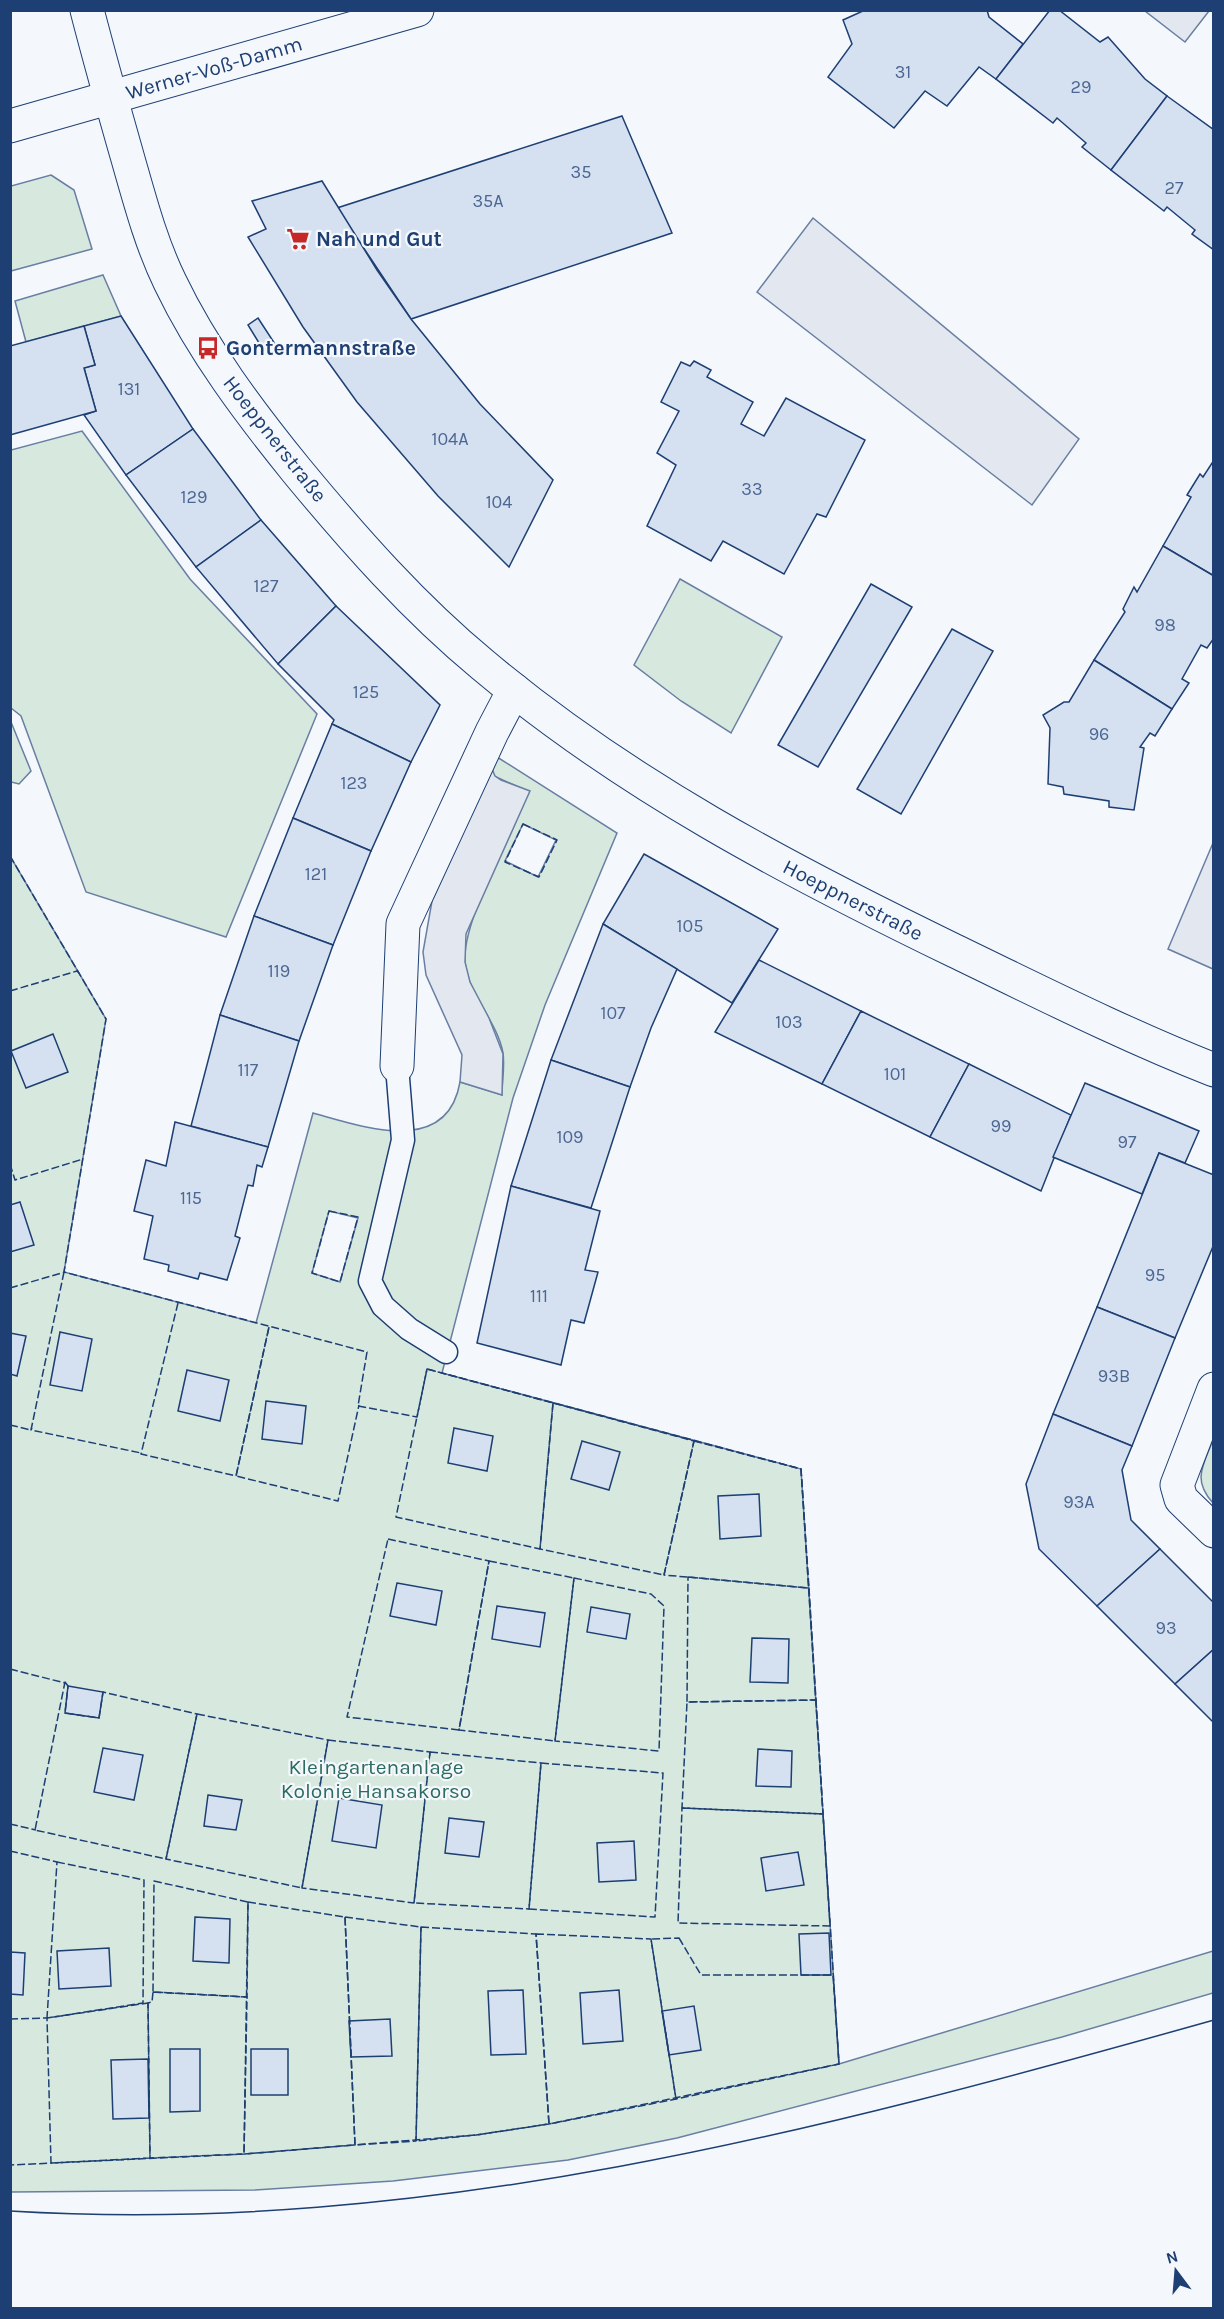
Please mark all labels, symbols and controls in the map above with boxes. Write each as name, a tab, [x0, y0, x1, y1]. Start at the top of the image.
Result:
street label: Werner-Voß-Damm	[123, 31, 305, 105]
house number: 31	[895, 61, 911, 83]
house number: 29	[1071, 76, 1091, 98]
house number: 35	[571, 161, 591, 183]
house number: 27	[1165, 177, 1184, 199]
house number: 35A	[472, 190, 504, 212]
supermarket icon: Nah und Gut	[285, 226, 311, 252]
place label: Nah und Gut	[316, 227, 442, 251]
bus stop icon: Gontermannstraße	[195, 335, 221, 361]
place label: Gontermannstraße	[226, 336, 416, 360]
street label: Hoeppnerstraße	[218, 371, 332, 507]
house number: 131	[118, 378, 140, 400]
house number: 104A	[431, 428, 469, 450]
house number: 33	[741, 478, 763, 500]
house number: 129	[181, 486, 207, 508]
house number: 104	[486, 491, 512, 513]
house number: 127	[254, 575, 279, 597]
house number: 98	[1154, 614, 1176, 636]
house number: 125	[353, 681, 379, 703]
house number: 96	[1089, 723, 1109, 745]
house number: 123	[340, 772, 368, 794]
street label: Hoeppnerstraße	[779, 854, 927, 946]
house number: 121	[305, 863, 327, 885]
house number: 105	[677, 915, 703, 937]
house number: 119	[268, 960, 290, 982]
house number: 107	[600, 1002, 626, 1024]
house number: 103	[775, 1011, 803, 1033]
house number: 117	[238, 1059, 259, 1081]
house number: 101	[884, 1063, 906, 1085]
house number: 99	[991, 1115, 1011, 1137]
house number: 109	[556, 1126, 584, 1148]
house number: 97	[1118, 1131, 1137, 1153]
house number: 115	[180, 1187, 202, 1209]
house number: 95	[1145, 1264, 1165, 1286]
house number: 111	[530, 1285, 548, 1307]
house number: 93B	[1098, 1365, 1130, 1387]
house number: 93A	[1063, 1491, 1095, 1513]
house number: 93	[1155, 1617, 1177, 1639]
park label: Kleingartenanlage Kolonie Hansakorso	[281, 1755, 471, 1803]
north arrow	[1146, 2241, 1206, 2301]
text: N	[1164, 2246, 1180, 2268]

